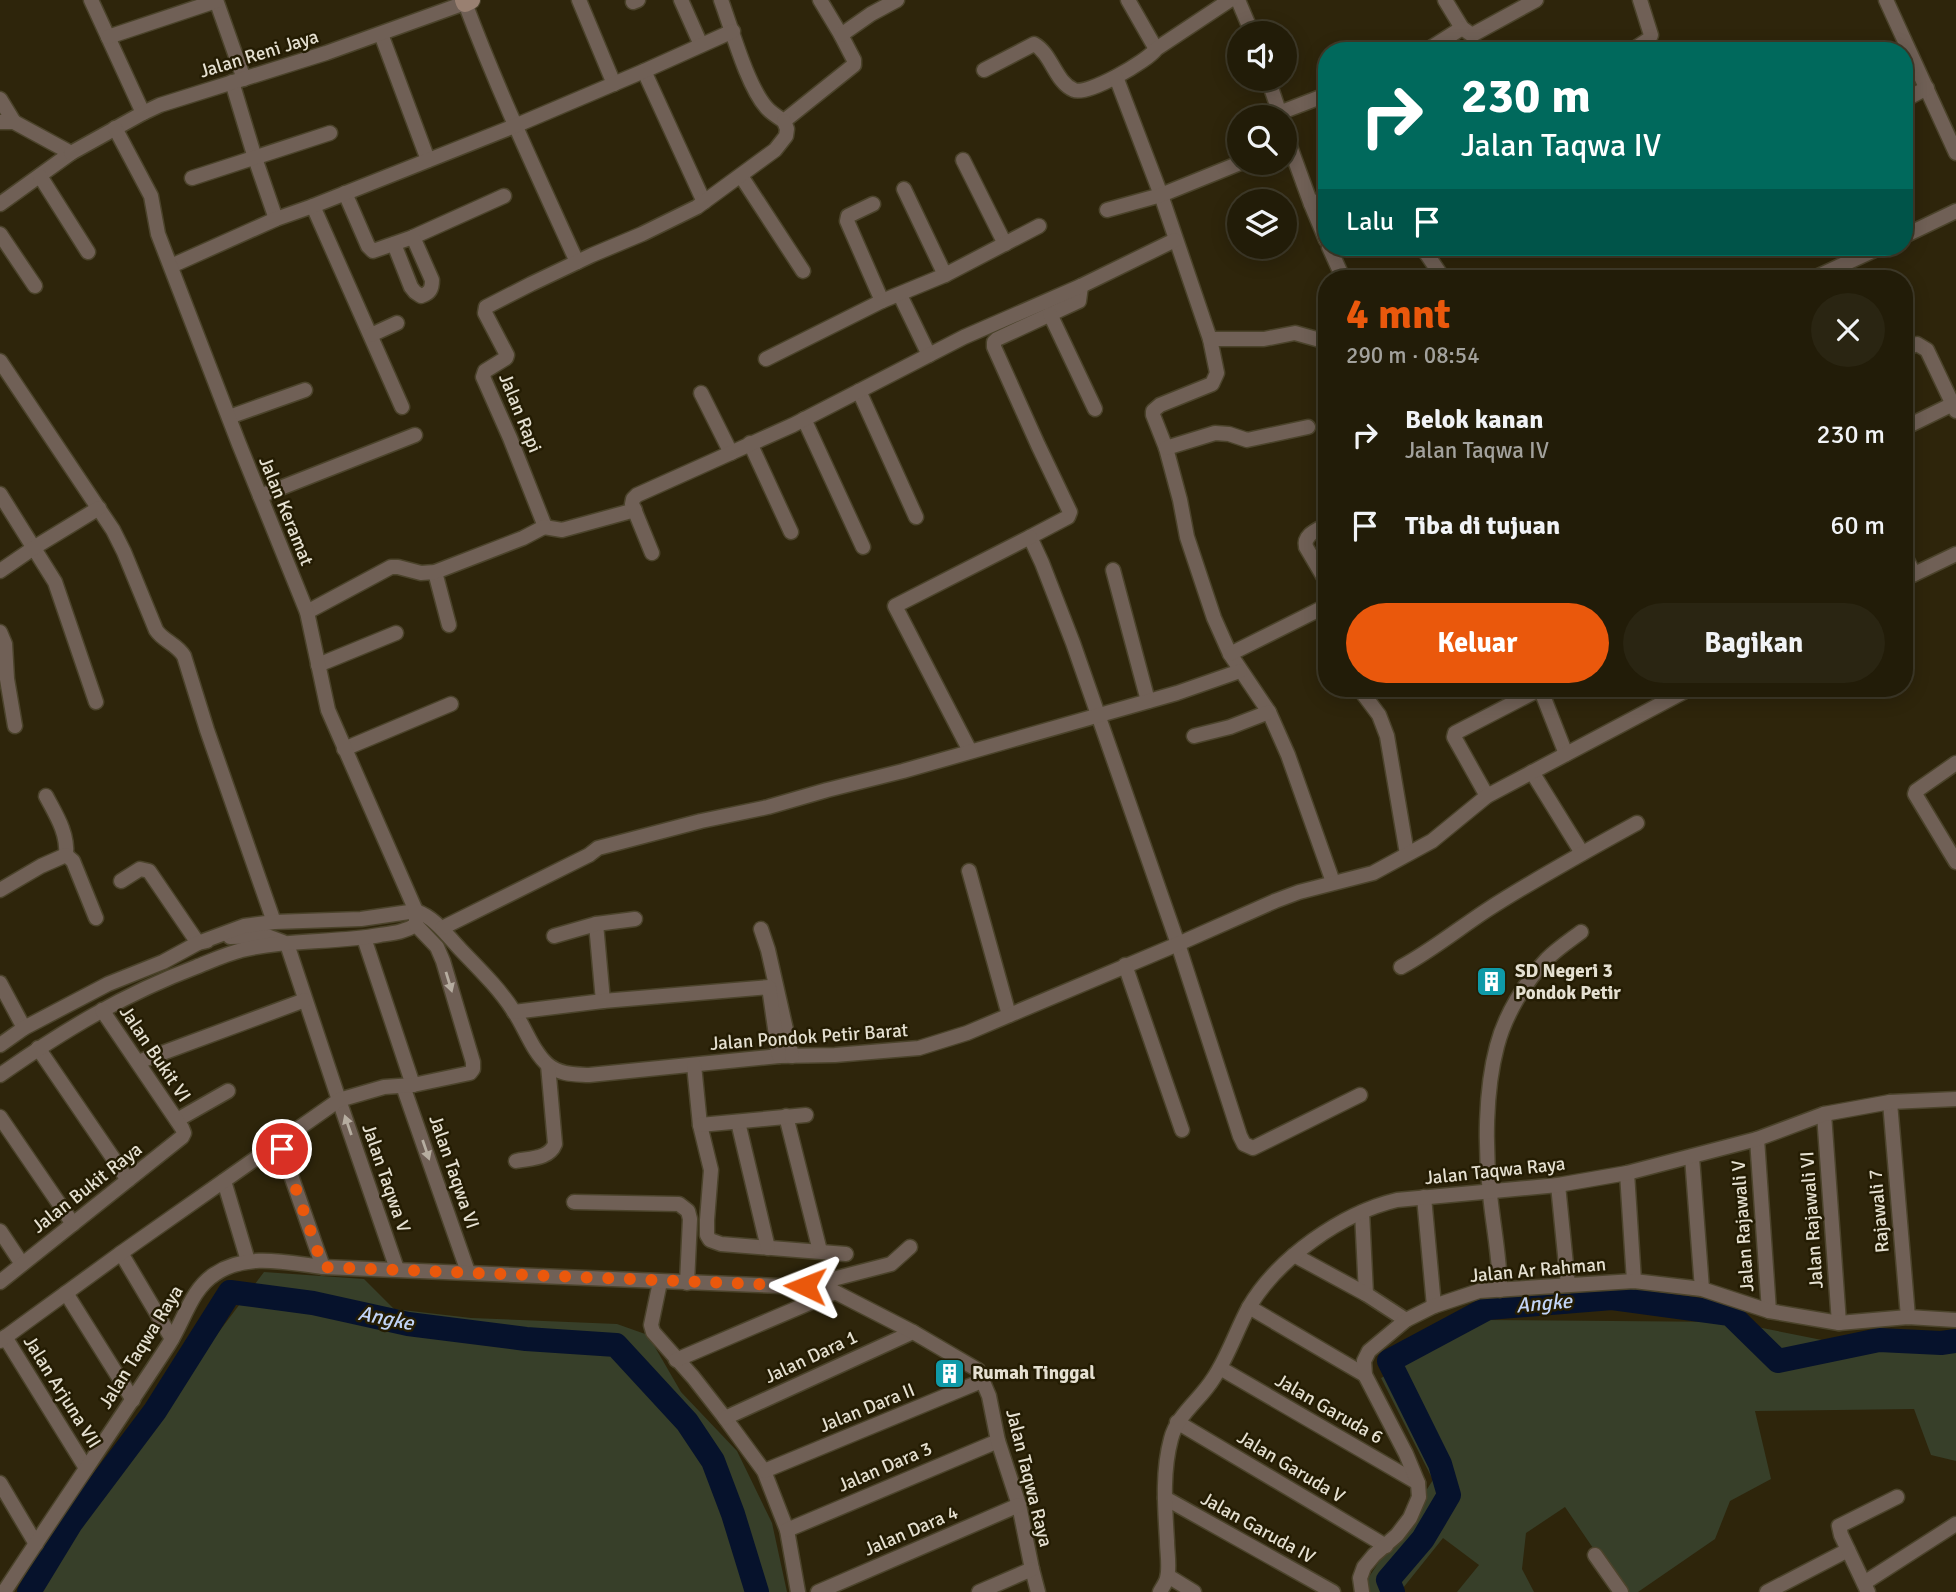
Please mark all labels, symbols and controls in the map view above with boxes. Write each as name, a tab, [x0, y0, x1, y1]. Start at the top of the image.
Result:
map controls	[1227, 21, 1297, 259]
button: sound	[1227, 21, 1297, 91]
street label: Jalan Reni Jaya	[196, 24, 322, 84]
text: 230 m	[1461, 66, 1591, 126]
icon: right	[1346, 70, 1437, 161]
button: search	[1227, 105, 1297, 175]
text: Jalan Taqwa IV	[1461, 126, 1661, 165]
button: layers	[1227, 189, 1297, 259]
icon: arrive	[1408, 203, 1446, 241]
text: Lalu	[1346, 206, 1394, 238]
text: 4 mnt	[1346, 289, 1451, 340]
button: close	[1811, 293, 1885, 367]
text: 290 m · 08:54	[1346, 341, 1480, 370]
street label: Jalan Rapi	[493, 370, 547, 456]
text: Belok kanan	[1405, 404, 1543, 436]
icon: right	[1346, 416, 1384, 454]
text: 230 m	[1816, 419, 1885, 451]
text: Jalan Taqwa IV	[1405, 436, 1549, 465]
street label: Jalan Keramat	[253, 453, 319, 569]
icon: arrive	[1346, 507, 1384, 545]
text: Tiba di tujuan	[1405, 510, 1560, 542]
text: 60 m	[1830, 510, 1885, 542]
button: Keluar	[1346, 603, 1609, 683]
button: Bagikan	[1623, 603, 1885, 683]
place label: SD Negeri 3 Pondok Petir	[1515, 959, 1621, 1005]
building icon: SD Negeri 3 Pondok Petir	[1475, 965, 1509, 999]
one-way arrow	[445, 972, 455, 993]
street label: Jalan Bukit VI	[114, 1001, 196, 1107]
street label: Jalan Pondok Petir Barat	[709, 1018, 909, 1056]
street label: Jalan Taqwa VI	[423, 1112, 485, 1232]
one-way arrow	[342, 1115, 353, 1136]
pin	[252, 1119, 312, 1179]
street label: Jalan Taqwa V	[356, 1121, 416, 1236]
icon: arrive	[263, 1130, 301, 1168]
street label: Jalan Bukit Raya	[27, 1137, 147, 1239]
one-way arrow	[421, 1140, 432, 1161]
street label: Jalan Rajawali VI	[1795, 1151, 1829, 1289]
street label: Jalan Taqwa Raya	[1423, 1152, 1567, 1190]
street label: Jalan Rajawali V	[1726, 1159, 1760, 1293]
street label: Rajawali 7	[1863, 1168, 1895, 1254]
position arrow	[768, 1249, 842, 1323]
street label: Jalan Ar Rahman	[1469, 1252, 1607, 1288]
street label: Jalan Taqwa Raya	[93, 1281, 189, 1413]
water label: Angke	[1515, 1287, 1575, 1318]
water label: Angke	[356, 1300, 417, 1336]
street label: Jalan Dara 1	[761, 1325, 861, 1389]
street label: Jalan Arjuna VII	[18, 1331, 106, 1453]
building icon: Rumah Tinggal	[932, 1356, 966, 1390]
place label: Rumah Tinggal	[972, 1361, 1095, 1385]
street label: Jalan Garuda 6	[1271, 1368, 1387, 1450]
street label: Jalan Dara II	[816, 1378, 918, 1438]
street label: Jalan Taqwa Raya	[1000, 1407, 1058, 1549]
street label: Jalan Garuda V	[1233, 1425, 1349, 1509]
street label: Jalan Dara 3	[834, 1436, 936, 1498]
street label: Jalan Garuda IV	[1197, 1487, 1319, 1569]
street label: Jalan Dara 4	[860, 1500, 962, 1562]

